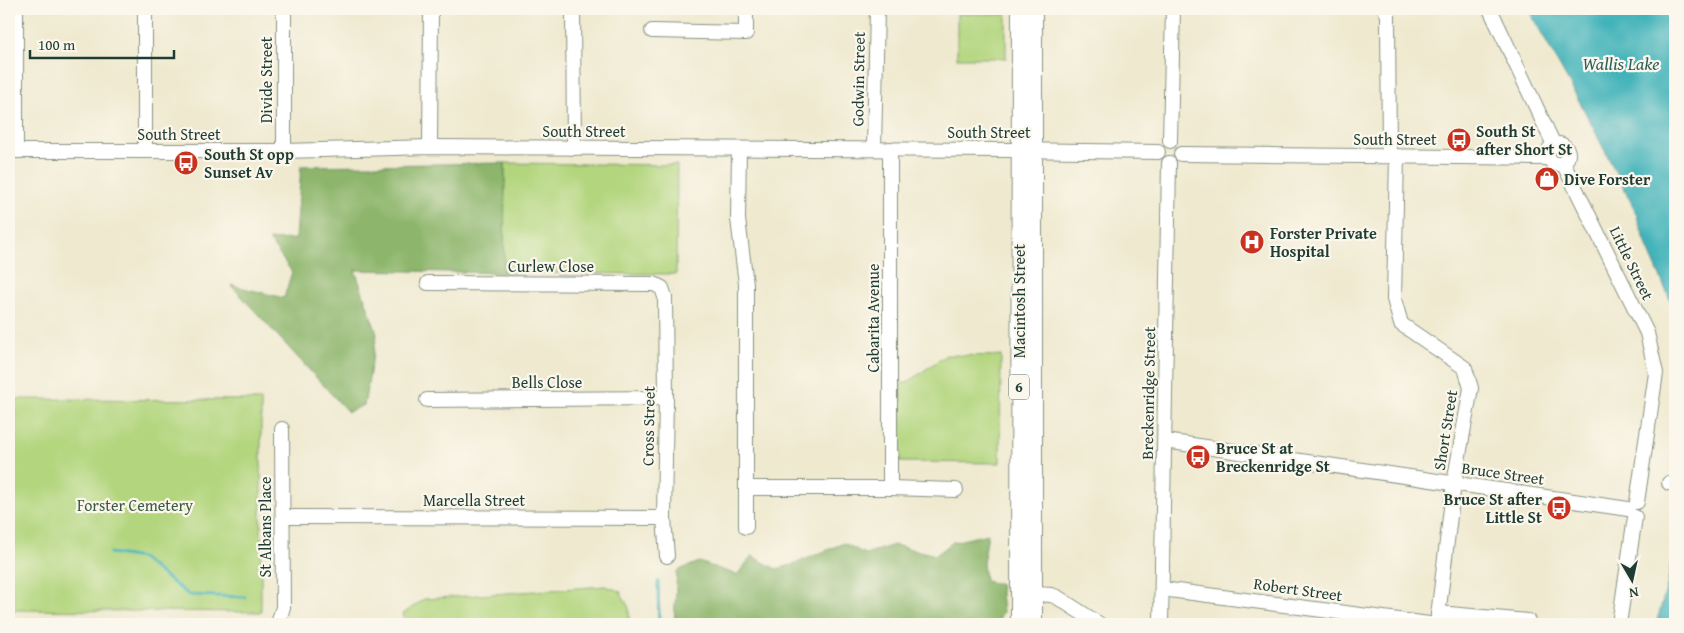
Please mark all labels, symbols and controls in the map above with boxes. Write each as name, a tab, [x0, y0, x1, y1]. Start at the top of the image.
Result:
scale bar	[30, 28, 174, 60]
street label: Godwin Street	[845, 31, 871, 127]
text: 100 m	[38, 34, 76, 55]
street label: Divide Street	[254, 36, 278, 123]
water label: Wallis Lake	[1582, 50, 1660, 77]
street label: South Street	[542, 119, 626, 143]
place label: South St after Short St	[1476, 119, 1572, 161]
street label: South Street	[947, 120, 1031, 144]
street label: South Street	[137, 122, 221, 146]
street label: South Street	[1353, 127, 1437, 151]
bus stop icon: South St after Short St	[1446, 127, 1472, 153]
place label: South St opp Sunset Av	[204, 142, 294, 184]
bus stop icon: South St opp Sunset Av	[173, 150, 199, 176]
shop icon: Dive Forster	[1534, 166, 1560, 192]
place label: Dive Forster	[1564, 167, 1651, 191]
place label: Forster Private Hospital	[1270, 221, 1377, 263]
street label: Little Street	[1604, 222, 1660, 304]
hospital icon: Forster Private Hospital	[1239, 229, 1265, 255]
street label: Macintosh Street	[1007, 243, 1031, 358]
street label: Curlew Close	[508, 254, 594, 278]
street label: Cabarita Avenue	[861, 263, 885, 373]
street label: Breckenridge Street	[1135, 326, 1161, 460]
street label: Bells Close	[512, 370, 582, 394]
road number: 6	[1009, 374, 1029, 400]
street label: Cross Street	[635, 385, 661, 466]
street label: Short Street	[1427, 388, 1463, 472]
place label: Bruce St at Breckenridge St	[1216, 436, 1330, 478]
bus stop icon: Bruce St at Breckenridge St	[1185, 444, 1211, 470]
street label: Bruce Street	[1460, 455, 1546, 491]
street label: St Albans Place	[253, 476, 277, 578]
place label: Bruce St after Little St	[1444, 487, 1543, 529]
street label: Marcella Street	[423, 488, 525, 512]
park label: Forster Cemetery	[77, 493, 193, 517]
bus stop icon: Bruce St after Little St	[1546, 495, 1572, 521]
north arrow	[1606, 556, 1656, 606]
street label: Robert Street	[1252, 571, 1344, 607]
text: N	[1627, 582, 1640, 604]

